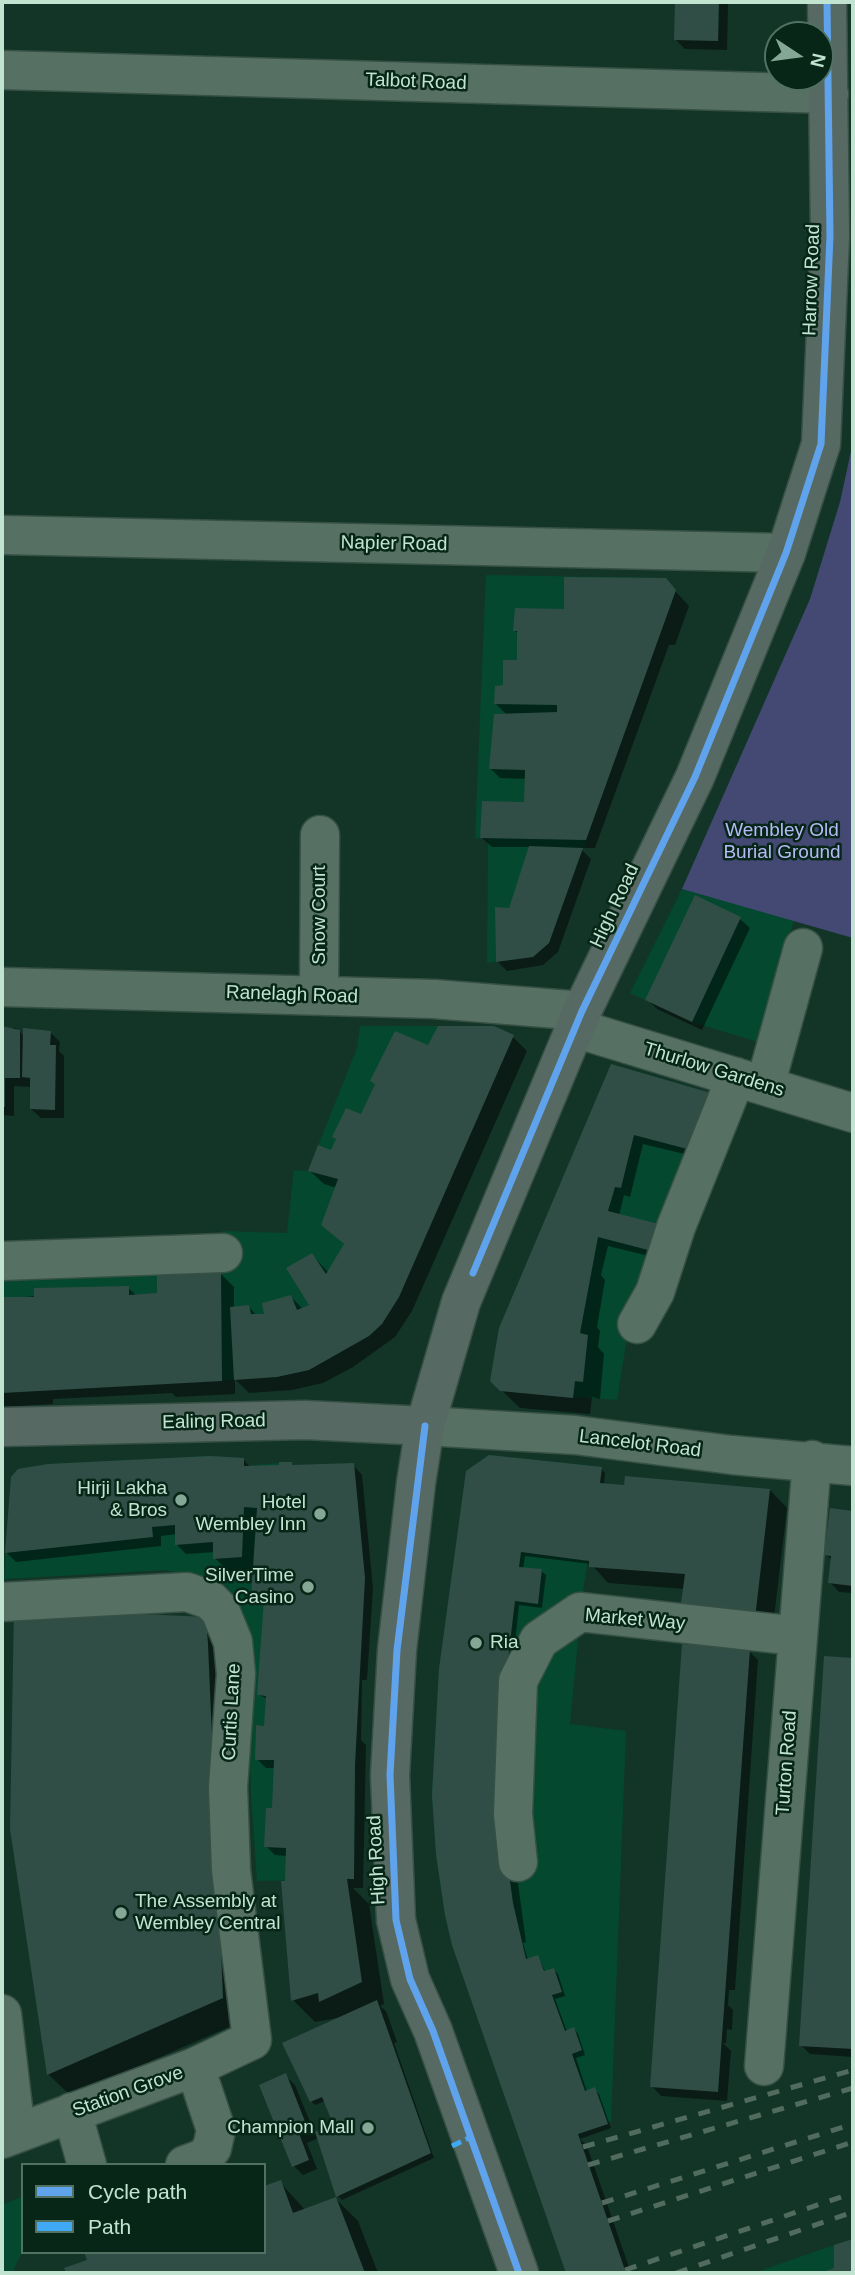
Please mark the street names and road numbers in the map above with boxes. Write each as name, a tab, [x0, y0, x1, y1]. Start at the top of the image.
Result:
street label: Talbot Road	[365, 69, 467, 95]
street label: Harrow Road	[799, 224, 825, 336]
street label: Napier Road	[340, 532, 448, 556]
street label: High Road	[586, 860, 644, 952]
street label: Snow Court	[309, 865, 331, 965]
street label: Ranelagh Road	[226, 981, 358, 1009]
street label: Thurlow Gardens	[641, 1038, 787, 1102]
street label: Ealing Road	[162, 1410, 266, 1434]
street label: Lancelot Road	[578, 1425, 702, 1463]
street label: Market Way	[584, 1604, 686, 1636]
street label: Curtis Lane	[218, 1663, 246, 1761]
street label: Turton Road	[772, 1710, 802, 1816]
street label: High Road	[363, 1815, 391, 1905]
street label: Station Grove	[70, 2061, 186, 2123]

